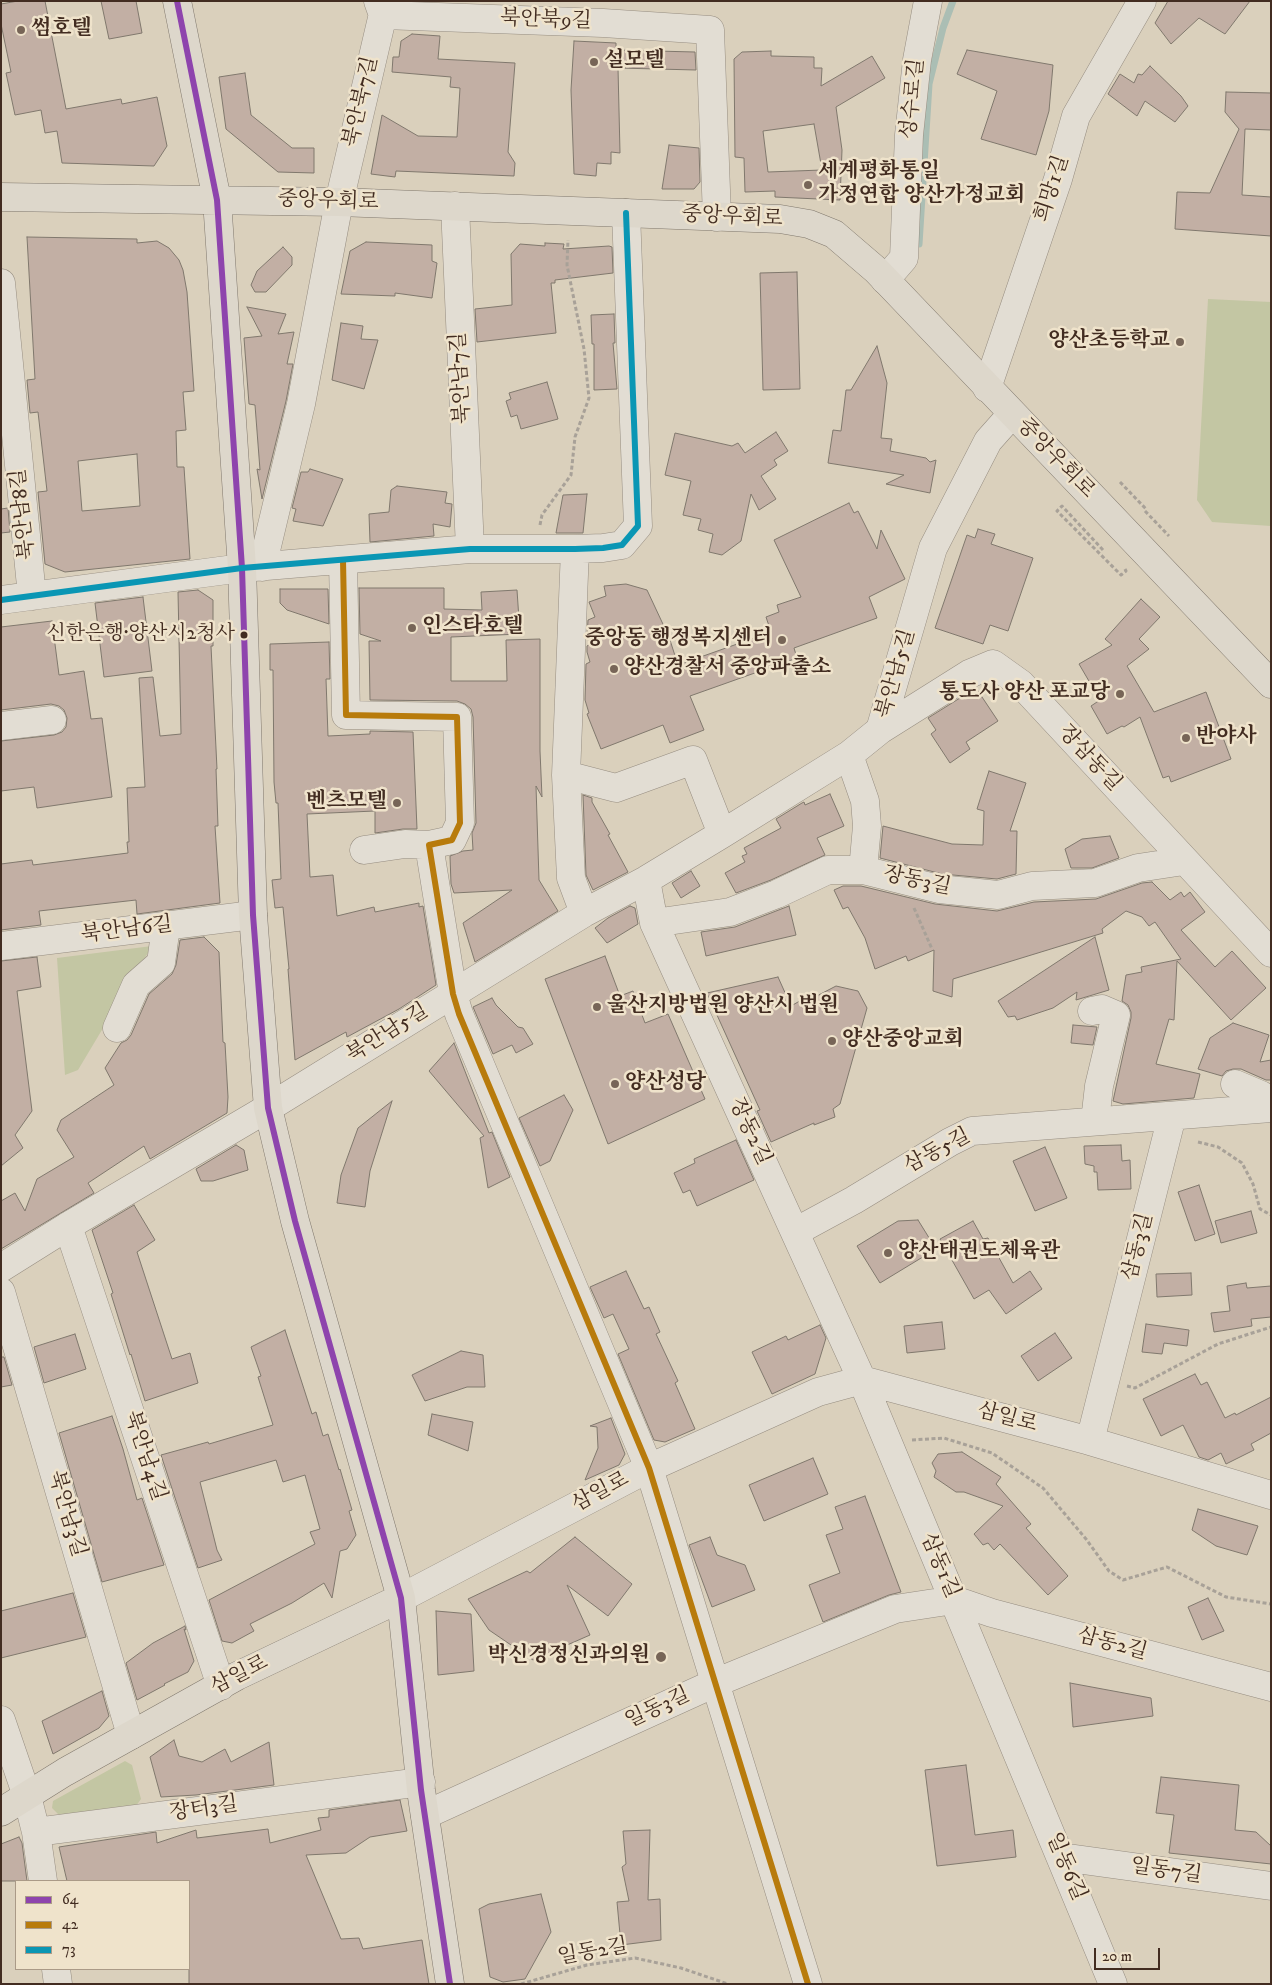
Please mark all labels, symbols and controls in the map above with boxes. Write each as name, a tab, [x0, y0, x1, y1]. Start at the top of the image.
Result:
street label: 북안북9길	[500, 7, 592, 35]
place label: 썸호텔	[31, 17, 92, 43]
marker: 썸호텔	[15, 24, 27, 36]
place label: 설모텔	[604, 49, 665, 75]
street label: 북안북7길	[339, 54, 385, 150]
marker: 설모텔	[588, 56, 600, 68]
street label: 성수로길	[897, 57, 931, 141]
street label: 희망1길	[1030, 152, 1076, 226]
place label: 세계평화통일 가정연합 양산가정교회	[818, 160, 1025, 210]
marker: 세계평화통일 가정연합 양산가정교회	[802, 179, 814, 191]
street label: 중앙우회로	[277, 188, 379, 216]
street label: 중앙우회로	[681, 203, 783, 233]
place label: 양산초등학교	[1048, 329, 1170, 355]
street label: 북안남7길	[447, 331, 477, 425]
marker: 양산초등학교	[1174, 336, 1186, 348]
street label: 중앙우회로	[1011, 414, 1099, 504]
street label: 북안남8길	[7, 467, 41, 561]
place label: 인스타호텔	[422, 615, 523, 641]
marker: 인스타호텔	[406, 622, 418, 634]
place label: 신한은행·양산시2청사	[46, 623, 235, 647]
place label: 중앙동 행정복지센터	[585, 627, 772, 653]
street label: 북안남5길	[872, 627, 922, 721]
marker: 신한은행·양산시2청사	[239, 630, 249, 640]
marker: 중앙동 행정복지센터	[776, 634, 788, 646]
place label: 양산경찰서 중앙파출소	[624, 656, 831, 682]
marker: 양산경찰서 중앙파출소	[608, 663, 620, 675]
place label: 통도사 양산 포교당	[939, 681, 1110, 707]
marker: 통도사 양산 포교당	[1114, 688, 1126, 700]
street label: 장삼동길	[1052, 721, 1126, 797]
place label: 반야사	[1196, 725, 1257, 751]
marker: 반야사	[1180, 732, 1192, 744]
place label: 벤츠모텔	[306, 790, 387, 816]
marker: 벤츠모텔	[391, 797, 403, 809]
street label: 장동3길	[881, 863, 953, 901]
street label: 북안남6길	[80, 913, 174, 949]
place label: 울산지방법원 양산시 법원	[607, 994, 839, 1020]
street label: 북안남5길	[342, 999, 434, 1069]
marker: 울산지방법원 양산시 법원	[591, 1001, 603, 1013]
place label: 양산중앙교회	[842, 1028, 964, 1054]
marker: 양산중앙교회	[826, 1035, 838, 1047]
place label: 양산성당	[625, 1071, 706, 1097]
marker: 양산성당	[609, 1078, 621, 1090]
street label: 장동2길	[723, 1094, 775, 1170]
street label: 삼동5길	[901, 1124, 975, 1180]
street label: 삼동3길	[1118, 1211, 1160, 1283]
place label: 양산태권도체육관	[898, 1240, 1060, 1266]
marker: 양산태권도체육관	[882, 1247, 894, 1259]
street label: 삼일로	[974, 1399, 1040, 1439]
street label: 북안남4길	[118, 1408, 170, 1504]
street label: 북안남3길	[42, 1468, 90, 1560]
street label: 삼일로	[568, 1468, 634, 1518]
street label: 삼동1길	[914, 1530, 964, 1602]
street label: 삼동2길	[1074, 1624, 1150, 1666]
place label: 박신경정신과의원	[488, 1644, 650, 1670]
marker: 박신경정신과의원	[654, 1650, 668, 1664]
street label: 삼일로	[207, 1651, 273, 1701]
street label: 일동3길	[622, 1683, 694, 1735]
street label: 장터3길	[168, 1793, 240, 1827]
street label: 일동6길	[1039, 1829, 1091, 1905]
street label: 일동7길	[1129, 1855, 1203, 1889]
legend	[15, 1880, 190, 1970]
text: 64	[62, 1890, 78, 1909]
text: 42	[62, 1915, 78, 1934]
street label: 일동2길	[556, 1934, 630, 1972]
scale bar	[1097, 1938, 1163, 1970]
text: 73	[62, 1940, 76, 1959]
text: 20 m	[1102, 1947, 1132, 1966]

